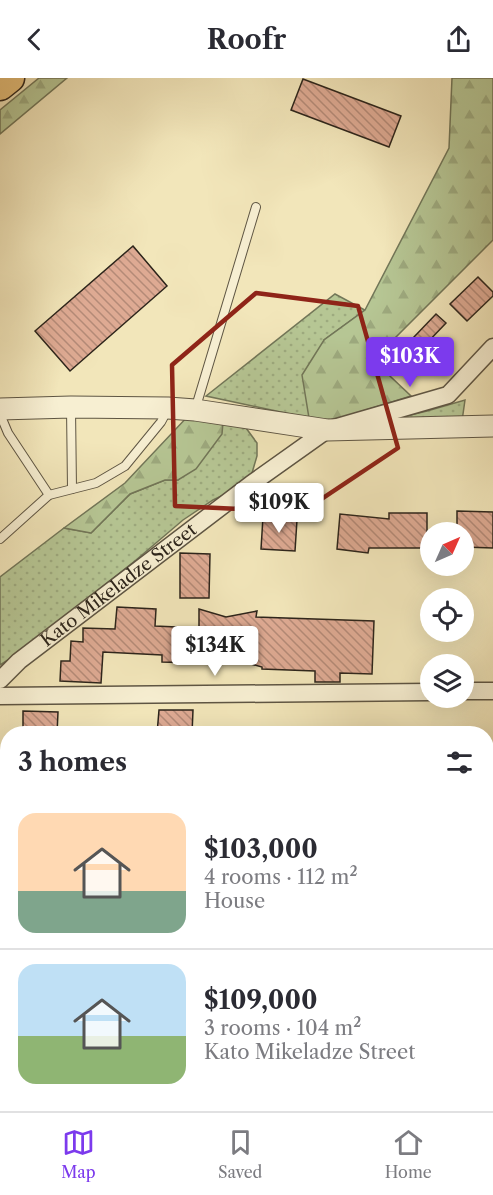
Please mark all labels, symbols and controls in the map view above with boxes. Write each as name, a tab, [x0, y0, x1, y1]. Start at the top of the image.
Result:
icon: back	[18, 23, 51, 56]
text: Roofr	[207, 23, 286, 56]
icon: share	[442, 23, 475, 56]
pin: $103K	[368, 337, 452, 388]
text: $103K	[380, 344, 440, 368]
pin: $109K	[237, 483, 321, 534]
text: $109K	[249, 490, 309, 514]
street label: Kato Mikeladze Street	[36, 518, 201, 652]
north arrow	[420, 522, 474, 576]
map controls	[420, 522, 474, 708]
button: locate	[420, 588, 474, 642]
pin: $134K	[173, 626, 257, 677]
text: $134K	[185, 633, 245, 657]
button: layers	[420, 654, 474, 708]
text: 3 homes	[18, 746, 127, 778]
icon: filters	[443, 746, 476, 779]
text: $103,000	[204, 833, 318, 865]
icon: home	[66, 837, 138, 909]
text: 4 rooms · 112 m²	[204, 865, 358, 889]
text: House	[204, 889, 265, 913]
text: $109,000	[204, 984, 318, 1016]
icon: home	[66, 988, 138, 1060]
text: 3 rooms · 104 m²	[204, 1016, 361, 1040]
text: Kato Mikeladze Street	[204, 1040, 415, 1064]
tab: Map	[61, 1126, 96, 1182]
tab: Saved	[218, 1126, 262, 1182]
tab: Home	[385, 1126, 432, 1182]

